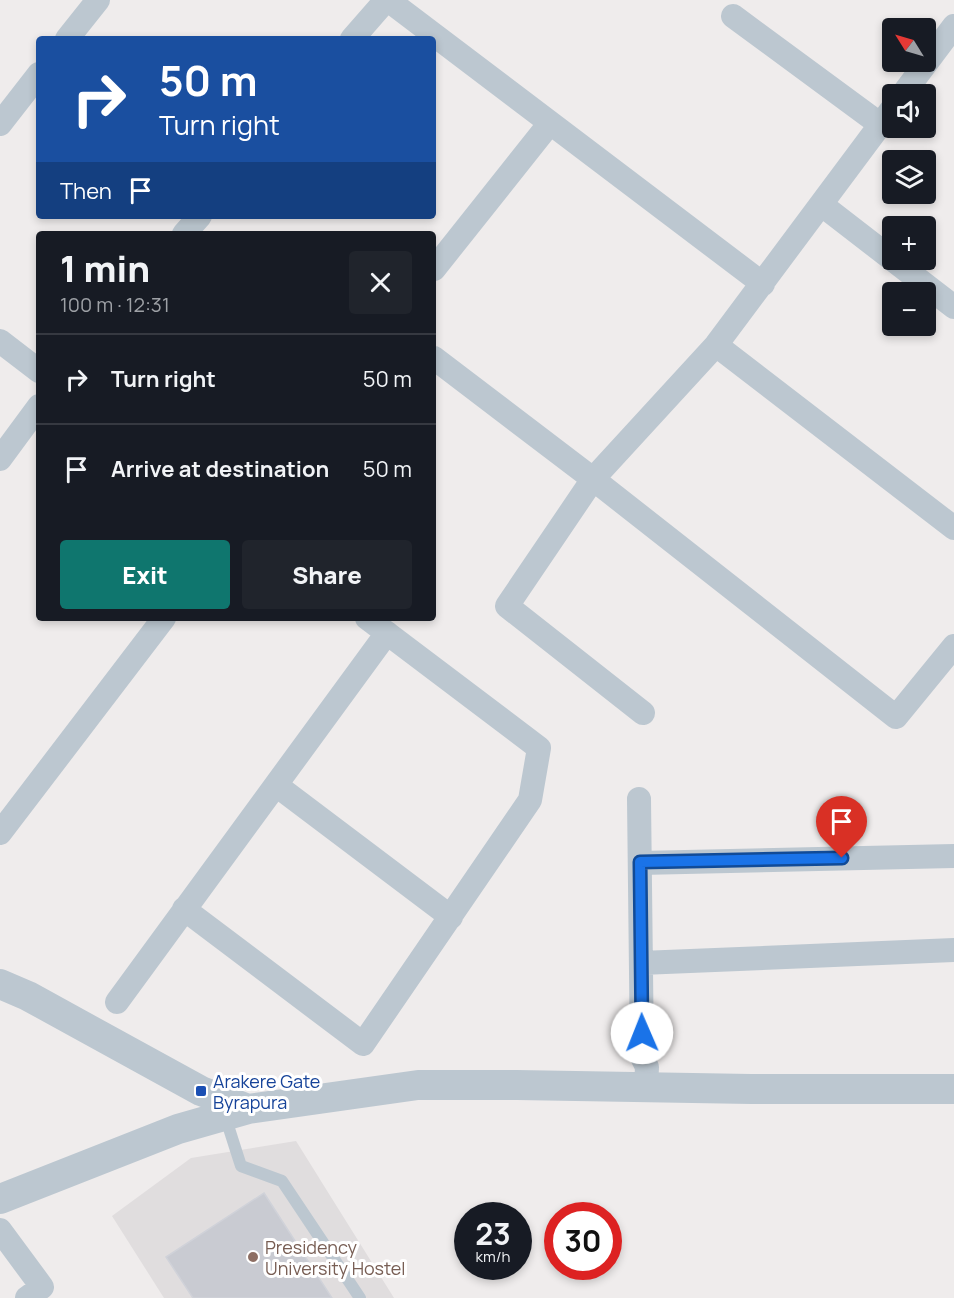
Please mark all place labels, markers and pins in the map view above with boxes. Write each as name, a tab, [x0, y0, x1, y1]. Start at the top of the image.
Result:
pin	[816, 796, 867, 858]
place label: Arakere Gate Byrapura	[213, 1069, 320, 1114]
marker: Arakere Gate Byrapura	[194, 1084, 208, 1098]
place label: Presidency University Hostel	[265, 1235, 406, 1280]
marker: Presidency University Hostel	[246, 1250, 260, 1264]

